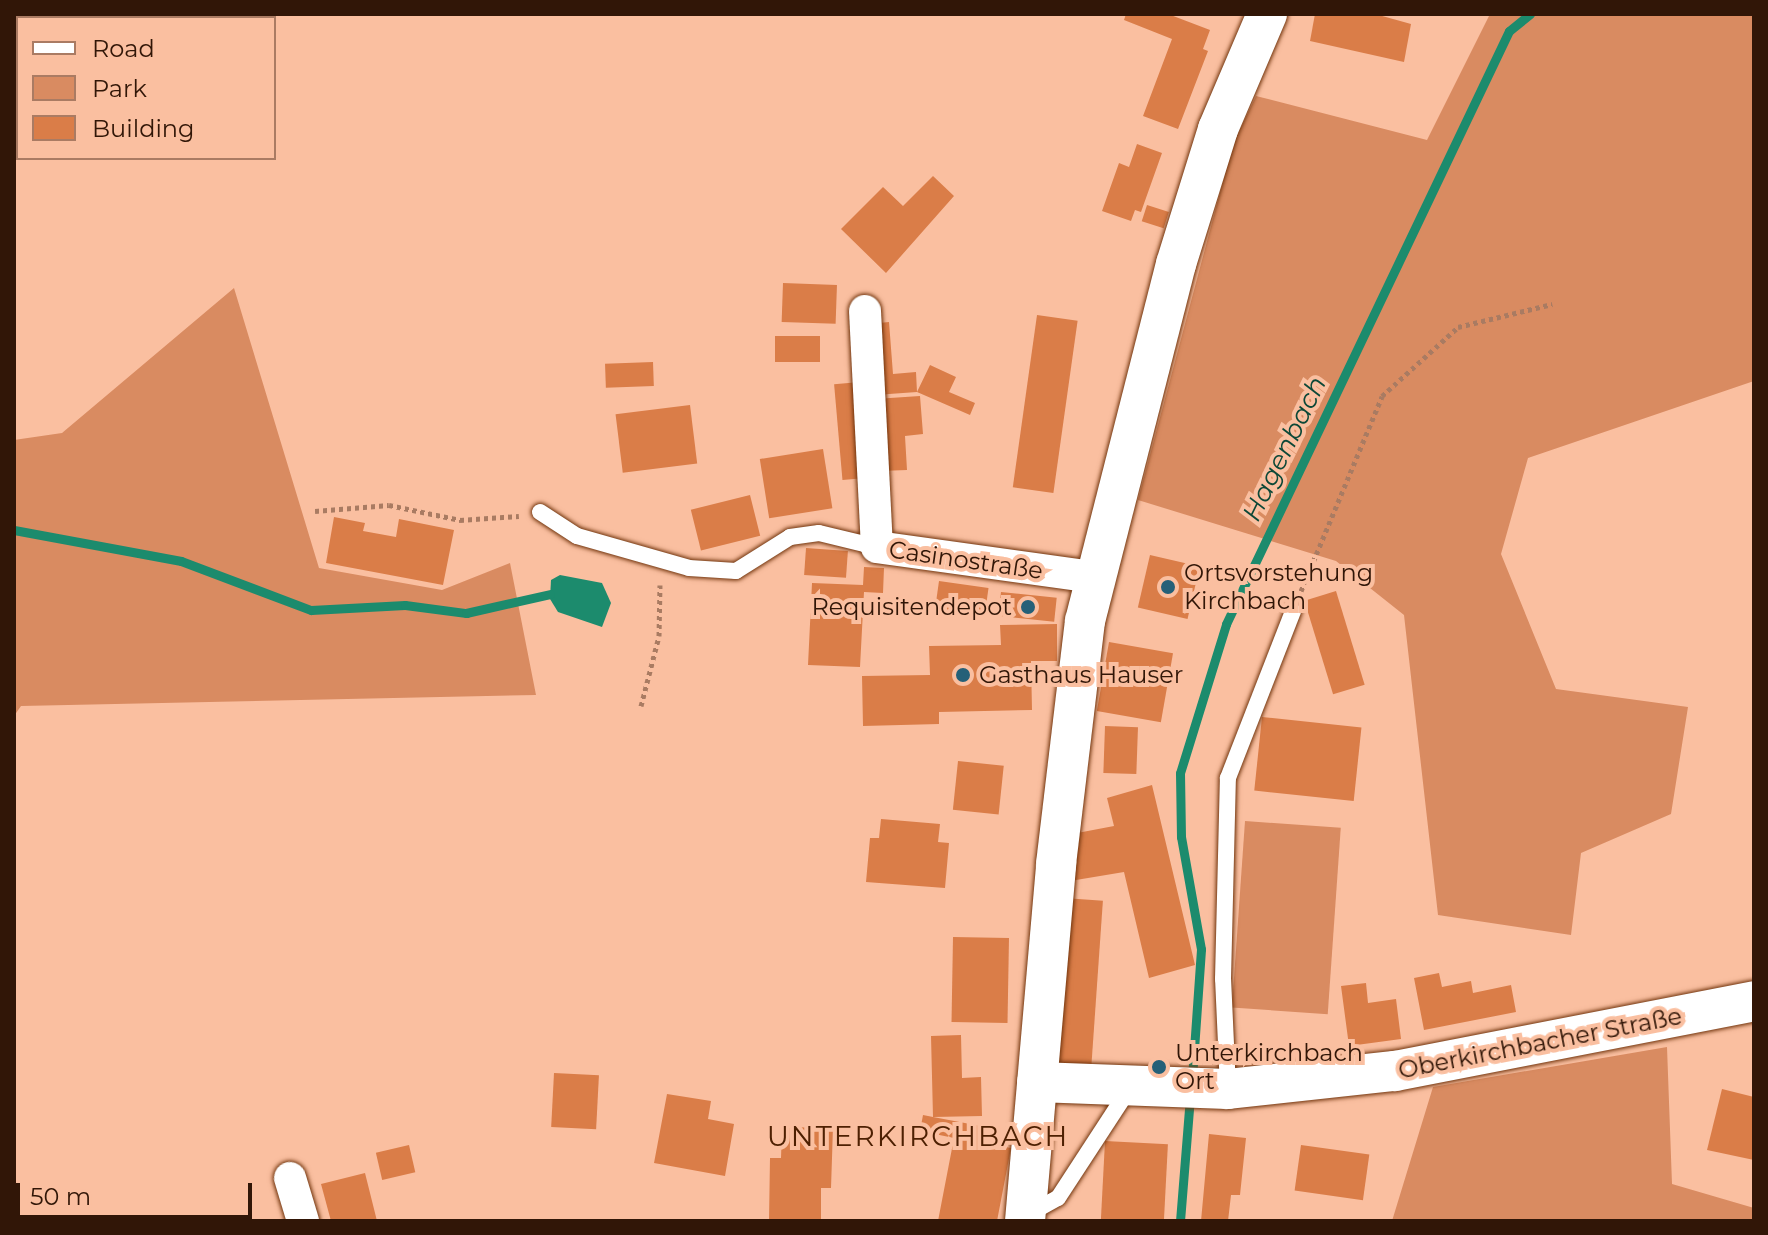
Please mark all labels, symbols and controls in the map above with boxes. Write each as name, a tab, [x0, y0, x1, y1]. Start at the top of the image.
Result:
legend	[16, 16, 276, 160]
text: Road	[92, 34, 155, 63]
text: Park	[92, 74, 147, 103]
text: Building	[92, 114, 195, 143]
water label: Hagenbach	[1237, 372, 1333, 526]
street label: Casinostraße	[887, 535, 1045, 585]
place label: Ortsvorstehung Kirchbach	[1184, 559, 1373, 615]
marker: Ortsvorstehung Kirchbach	[1159, 578, 1177, 596]
place label: Requisitendepot	[811, 593, 1012, 621]
marker: Requisitendepot	[1019, 598, 1037, 616]
place label: Gasthaus Hauser	[979, 661, 1183, 689]
marker: Gasthaus Hauser	[954, 666, 972, 684]
street label: Oberkirchbacher Straße	[1396, 1001, 1684, 1085]
place label: Unterkirchbach Ort	[1175, 1039, 1363, 1095]
marker: Unterkirchbach Ort	[1150, 1058, 1168, 1076]
district label: UNTERKIRCHBACH	[767, 1119, 1069, 1153]
scale bar	[20, 1167, 256, 1217]
text: 50 m	[30, 1182, 91, 1211]

